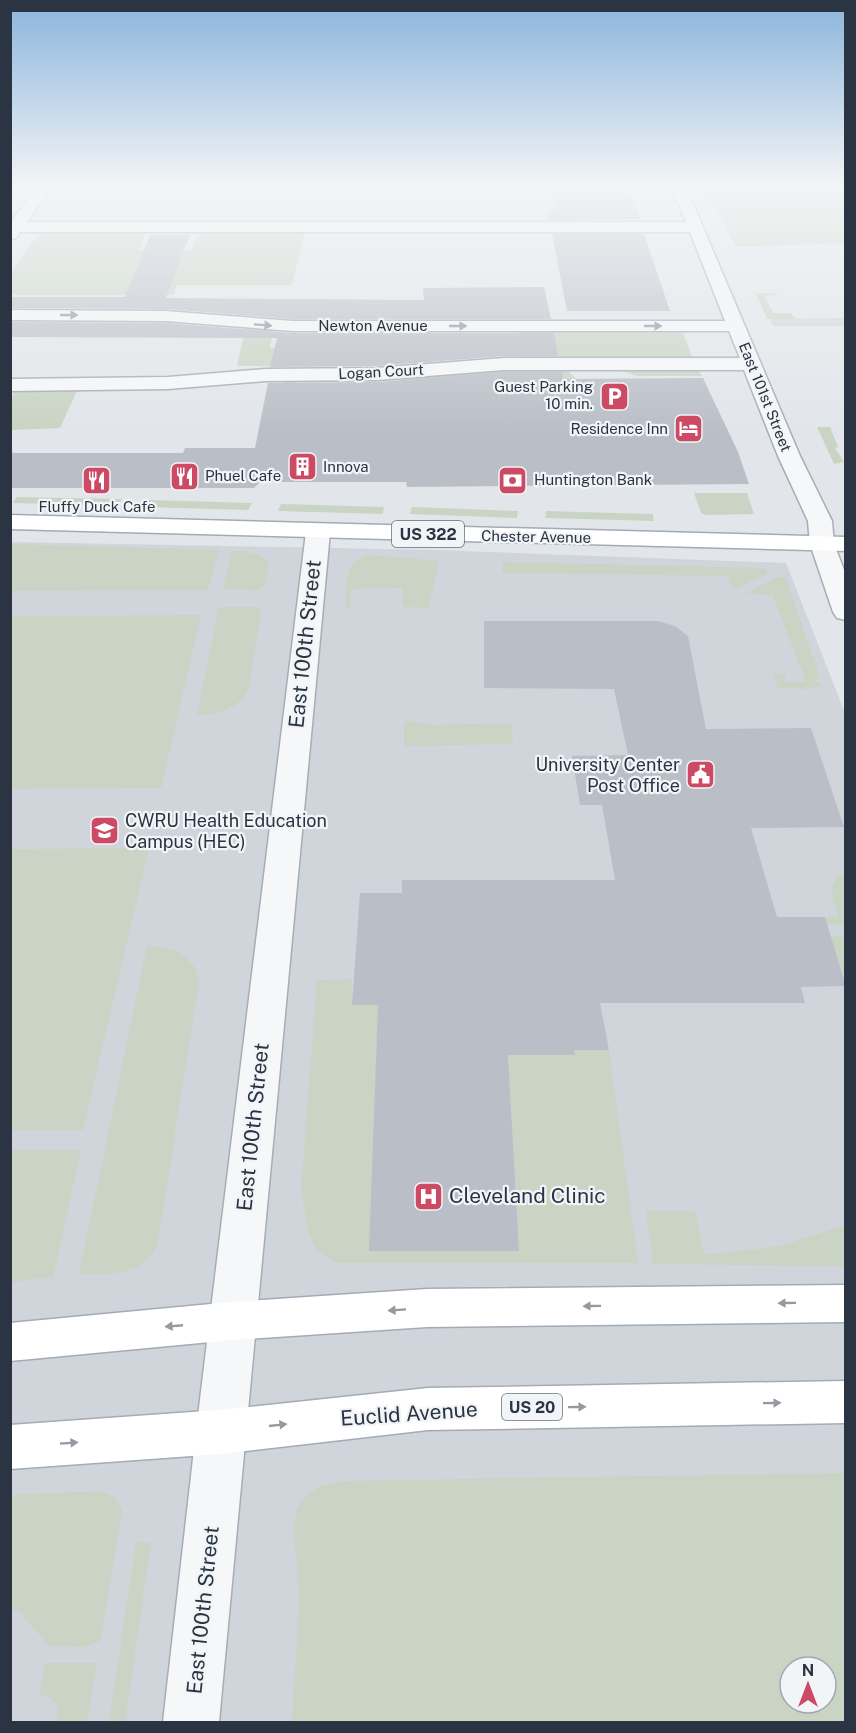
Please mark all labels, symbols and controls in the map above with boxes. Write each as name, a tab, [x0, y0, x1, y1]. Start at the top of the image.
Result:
one-way arrow	[59, 310, 78, 320]
street label: Newton Avenue	[318, 317, 428, 334]
one-way arrow	[254, 320, 273, 330]
one-way arrow	[449, 321, 468, 331]
one-way arrow	[644, 321, 663, 331]
street label: East 101st Street	[736, 340, 795, 454]
street label: Logan Court	[338, 361, 424, 382]
place label: Guest Parking 10 min.	[494, 378, 593, 412]
parking icon: Guest Parking 10 min.	[598, 380, 630, 412]
hotel icon: Residence Inn	[673, 413, 705, 445]
place label: Residence Inn	[571, 420, 668, 437]
building icon: Innova	[286, 451, 318, 483]
place label: Innova	[323, 458, 369, 475]
restaurant icon: Phuel Cafe	[168, 460, 200, 492]
restaurant icon: Fluffy Duck Cafe	[81, 464, 113, 496]
bank icon: Huntington Bank	[497, 464, 529, 496]
place label: Phuel Cafe	[205, 467, 281, 484]
place label: Huntington Bank	[534, 471, 652, 488]
place label: Fluffy Duck Cafe	[39, 498, 156, 515]
road number: US 322	[392, 521, 464, 547]
street label: Chester Avenue	[481, 527, 591, 546]
street label: East 100th Street	[283, 559, 326, 729]
place label: University Center Post Office	[535, 754, 680, 796]
public building icon: University Center Post Office	[685, 759, 717, 791]
place label: CWRU Health Education Campus (HEC)	[125, 810, 327, 852]
school or university icon: CWRU Health Education Campus (HEC)	[88, 815, 120, 847]
street label: East 100th Street	[231, 1042, 274, 1212]
hospital icon: Cleveland Clinic	[412, 1180, 444, 1212]
place label: Cleveland Clinic	[449, 1183, 606, 1208]
one-way arrow	[778, 1299, 797, 1308]
one-way arrow	[583, 1301, 602, 1311]
one-way arrow	[388, 1305, 407, 1314]
one-way arrow	[165, 1321, 184, 1331]
road number: US 20	[502, 1394, 562, 1420]
street label: Euclid Avenue	[339, 1396, 478, 1431]
one-way arrow	[763, 1398, 782, 1408]
one-way arrow	[568, 1402, 587, 1411]
one-way arrow	[269, 1421, 288, 1430]
one-way arrow	[59, 1438, 78, 1447]
street label: East 100th Street	[181, 1525, 224, 1695]
north arrow	[778, 1655, 838, 1715]
text: N	[802, 1661, 814, 1680]

